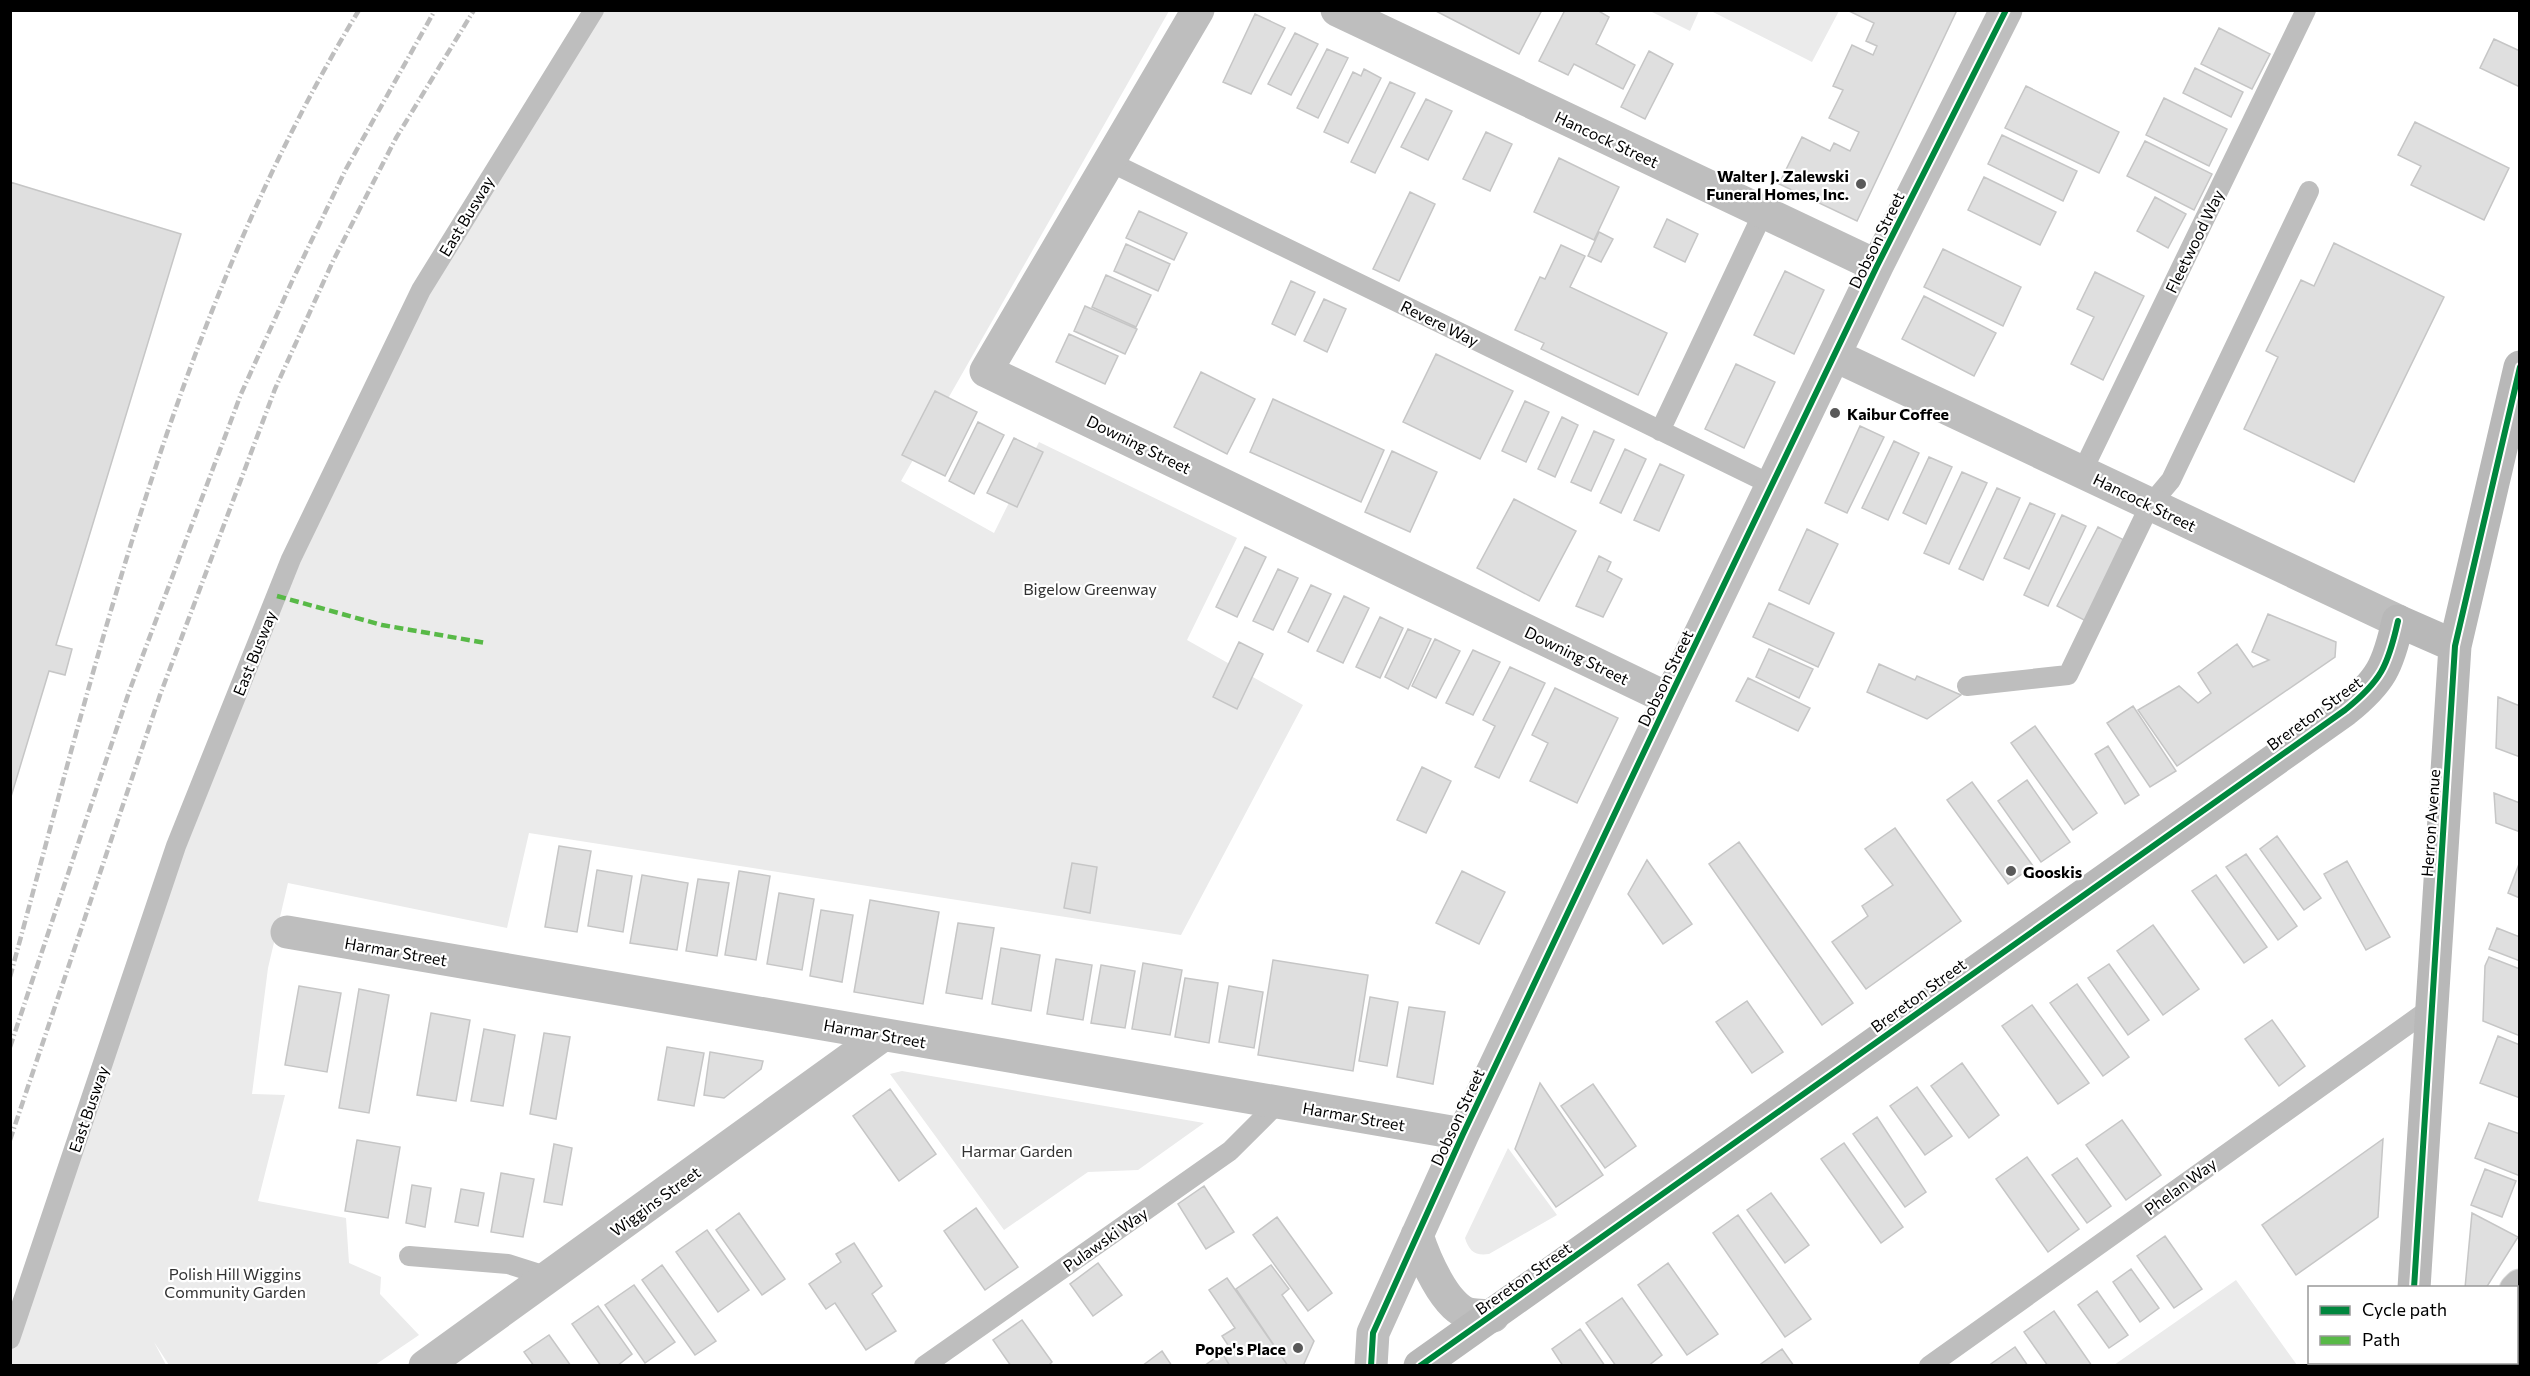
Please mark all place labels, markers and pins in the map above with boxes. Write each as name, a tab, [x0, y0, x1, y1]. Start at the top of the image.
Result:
place label: Walter J. Zalewski Funeral Homes, Inc.	[1706, 166, 1849, 203]
marker: Walter J. Zalewski Funeral Homes, Inc.	[1854, 177, 1868, 191]
place label: Kaibur Coffee	[1847, 404, 1949, 423]
marker: Kaibur Coffee	[1828, 406, 1842, 420]
place label: Gooskis	[2023, 862, 2082, 881]
marker: Gooskis	[2004, 864, 2018, 878]
place label: Pope's Place	[1195, 1339, 1286, 1358]
marker: Pope's Place	[1291, 1341, 1305, 1355]

